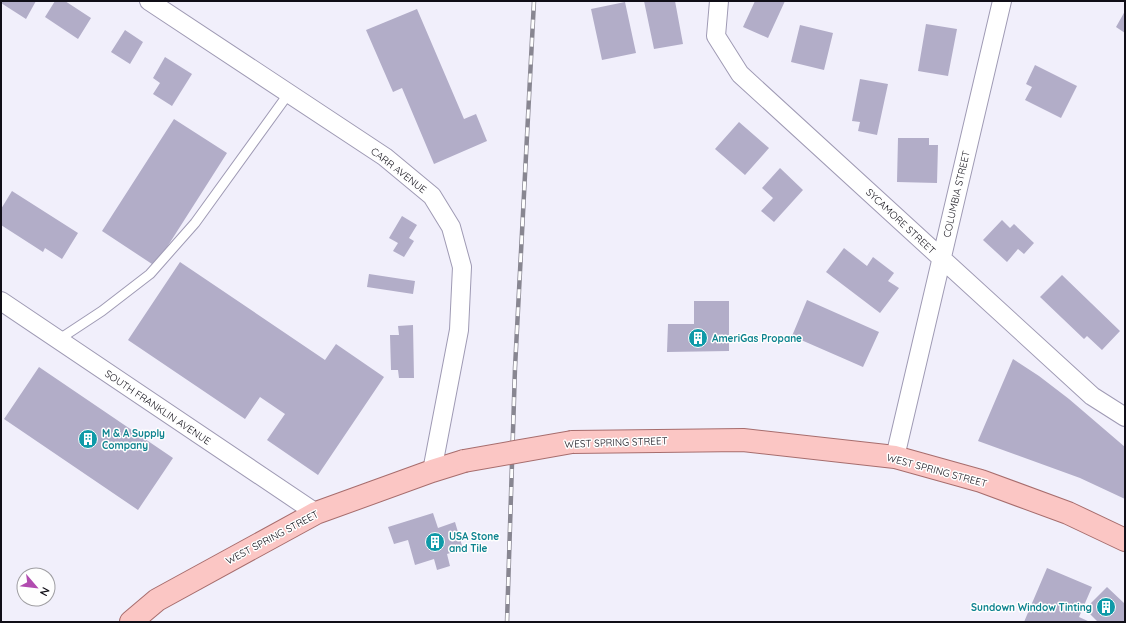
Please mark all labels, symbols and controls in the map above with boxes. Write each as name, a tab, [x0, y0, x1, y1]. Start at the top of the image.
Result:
street label: CARR AVENUE	[368, 145, 429, 196]
street label: COLUMBIA STREET	[940, 149, 973, 239]
street label: SYCAMORE STREET	[863, 186, 938, 257]
building icon: AmeriGas Propane	[687, 327, 709, 349]
place label: AmeriGas Propane	[712, 332, 802, 345]
street label: SOUTH FRANKLIN AVENUE	[102, 367, 213, 448]
place label: M & A Supply Company	[102, 427, 165, 452]
building icon: M & A Supply Company	[77, 428, 99, 450]
street label: WEST SPRING STREET	[564, 434, 668, 451]
street label: WEST SPRING STREET	[885, 451, 988, 490]
street label: WEST SPRING STREET	[224, 507, 321, 567]
place label: USA Stone and Tile	[449, 530, 499, 555]
building icon: USA Stone and Tile	[424, 531, 446, 553]
north arrow	[16, 567, 56, 607]
text: N	[37, 585, 53, 599]
building icon: Sundown Window Tinting	[1095, 596, 1117, 618]
place label: Sundown Window Tinting	[971, 601, 1092, 614]

